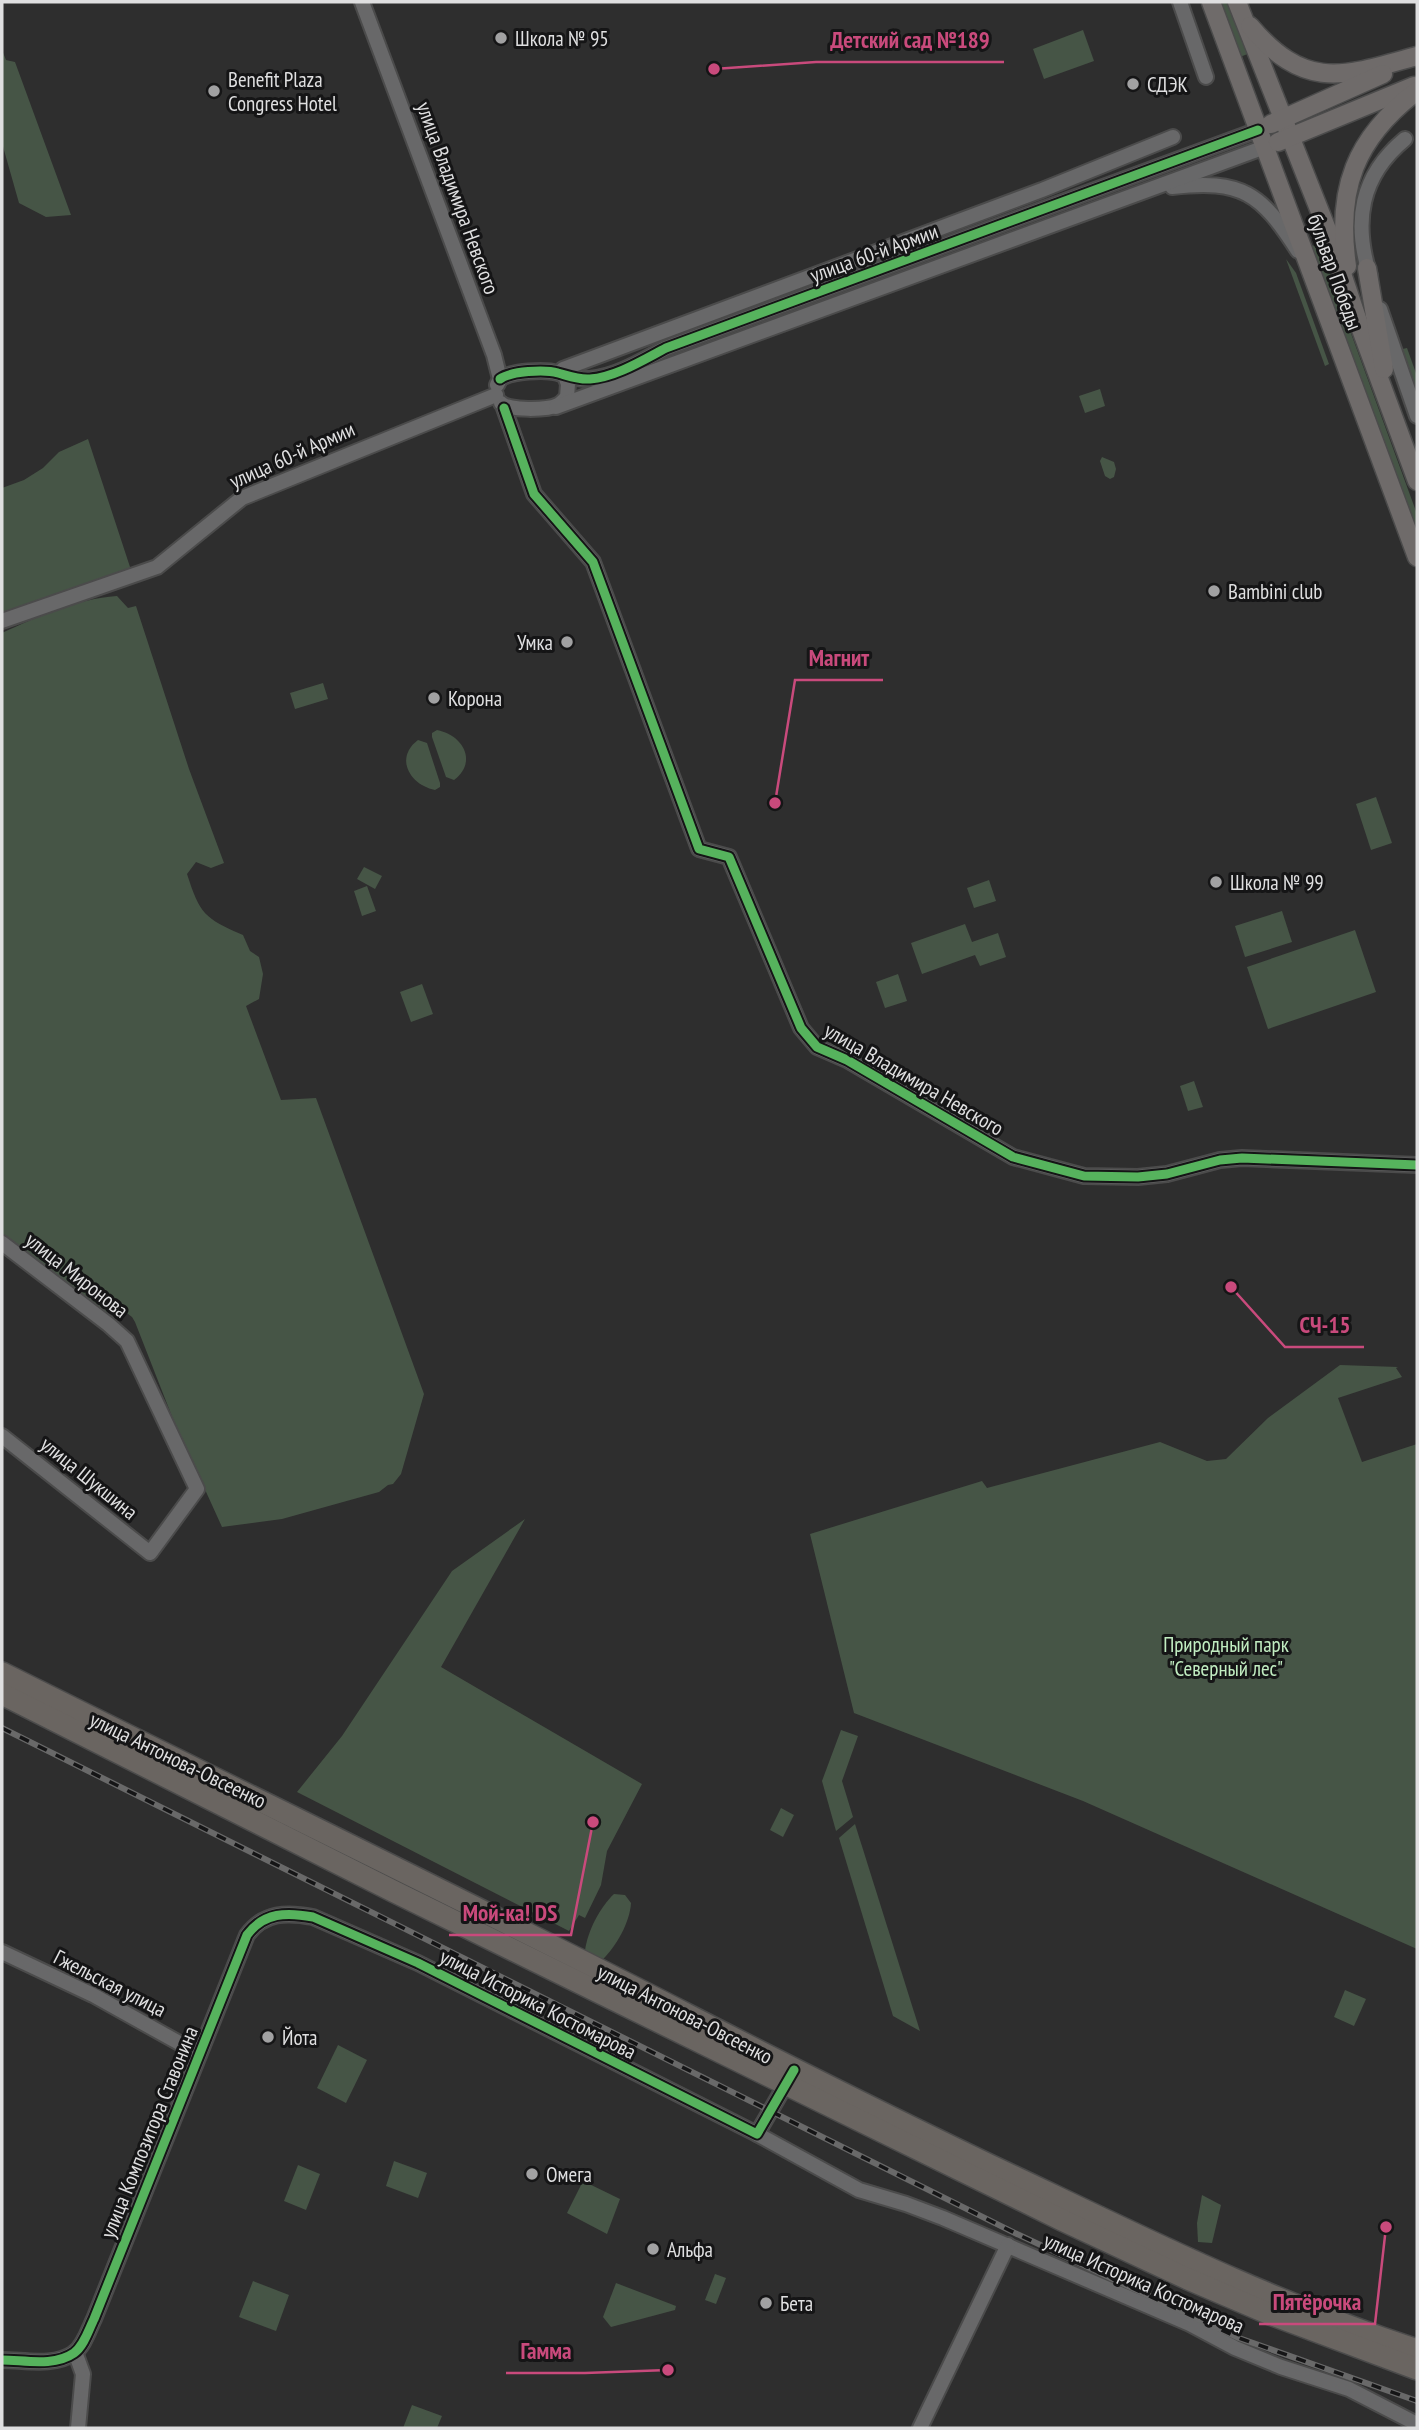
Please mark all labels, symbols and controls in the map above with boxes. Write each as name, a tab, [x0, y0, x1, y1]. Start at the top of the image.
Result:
callout: Детский сад №189	[816, 18, 1004, 62]
place label: Школа № 95	[515, 25, 609, 52]
text: Детский сад №189	[830, 25, 990, 54]
marker: Школа № 95	[493, 30, 509, 46]
place label: Benefit Plaza Congress Hotel	[228, 66, 337, 117]
place label: СДЭК	[1147, 71, 1188, 98]
marker: СДЭК	[1125, 76, 1141, 92]
marker: Benefit Plaza Congress Hotel	[206, 83, 222, 99]
street label: улица Владимира Невского	[411, 98, 505, 298]
street label: бульвар Победы	[1302, 210, 1368, 334]
street label: улица 60-й Армии	[806, 217, 942, 289]
street label: улица 60-й Армии	[225, 415, 359, 495]
place label: Bambini club	[1228, 578, 1322, 605]
marker: Bambini club	[1206, 583, 1222, 599]
place label: Умка	[517, 629, 553, 656]
marker: Умка	[559, 634, 575, 650]
callout: Магнит	[795, 636, 883, 680]
text: Магнит	[809, 643, 869, 672]
place label: Корона	[448, 685, 502, 712]
marker: Корона	[426, 690, 442, 706]
place label: Школа № 99	[1230, 869, 1324, 896]
marker: Школа № 99	[1208, 874, 1224, 890]
street label: улица Владимира Невского	[819, 1017, 1009, 1141]
street label: улица Миронова	[20, 1226, 134, 1324]
callout: СЧ-15	[1285, 1303, 1364, 1347]
text: СЧ-15	[1300, 1310, 1350, 1339]
street label: улица Шукшина	[35, 1431, 143, 1525]
park label: Природный парк "Северный лес"	[1163, 1631, 1289, 1682]
street label: улица Антонова-Овсеенко	[85, 1706, 271, 1814]
callout: Мой-ка! DS	[449, 1891, 571, 1935]
text: Мой-ка! DS	[463, 1898, 557, 1927]
street label: Гжельская улица	[49, 1943, 171, 2023]
street label: улица Историка Костомарова	[435, 1943, 641, 2065]
street label: улица Антонова-Овсеенко	[593, 1958, 777, 2070]
street label: улица Композитора Ставонина	[94, 2022, 204, 2242]
place label: Йота	[282, 2024, 317, 2051]
marker: Йота	[260, 2029, 276, 2045]
place label: Омега	[546, 2161, 592, 2188]
marker: Омега	[524, 2166, 540, 2182]
street label: улица Историка Костомарова	[1040, 2227, 1248, 2339]
place label: Альфа	[667, 2236, 713, 2263]
marker: Альфа	[645, 2241, 661, 2257]
callout: Пятёрочка	[1259, 2280, 1375, 2324]
text: Пятёрочка	[1273, 2287, 1361, 2316]
place label: Бета	[780, 2290, 813, 2317]
marker: Бета	[758, 2295, 774, 2311]
callout: Гамма	[506, 2329, 585, 2373]
text: Гамма	[521, 2336, 572, 2365]

